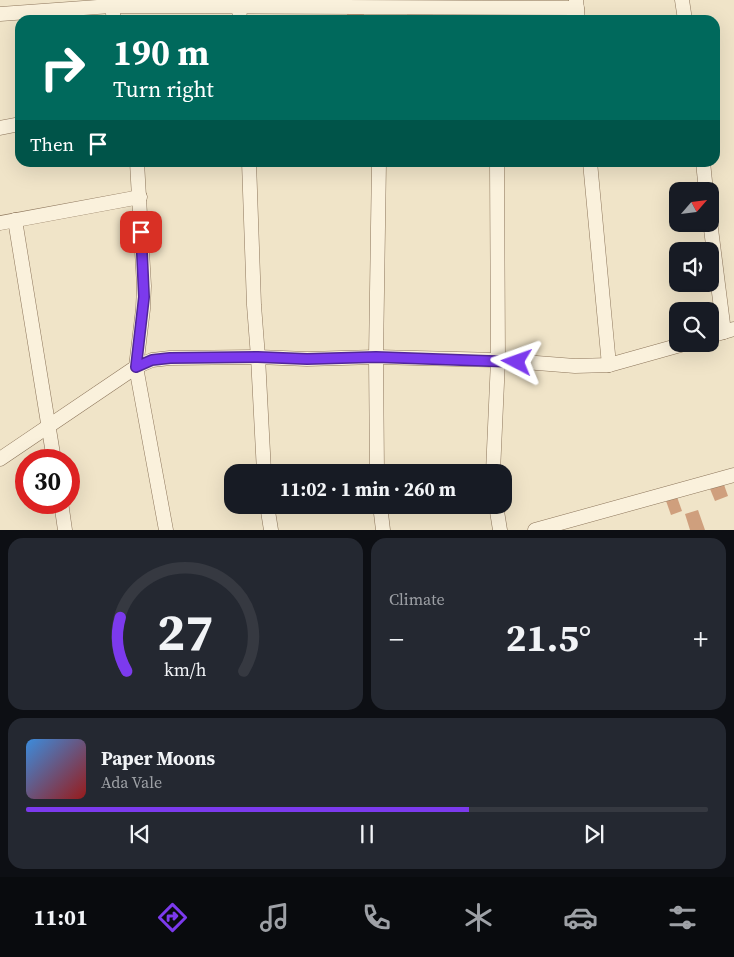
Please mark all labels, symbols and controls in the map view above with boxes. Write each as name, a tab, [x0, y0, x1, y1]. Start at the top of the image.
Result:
text: 190 m	[113, 29, 209, 77]
icon: right	[30, 35, 95, 100]
text: Turn right	[113, 74, 214, 104]
icon: arrive	[84, 130, 112, 158]
text: Then	[30, 131, 74, 157]
north arrow	[669, 182, 719, 232]
map controls	[669, 182, 719, 352]
pin	[120, 211, 162, 253]
icon: arrive	[127, 218, 155, 246]
button: sound	[669, 242, 719, 292]
button: search	[669, 302, 719, 352]
position arrow	[490, 335, 542, 387]
speed limit sign: 30	[15, 449, 80, 514]
text: 11:02 · 1 min · 260 m	[280, 476, 456, 502]
text: Climate	[389, 588, 445, 610]
text: 27	[157, 596, 214, 667]
text: 21.5°	[506, 612, 591, 664]
text: −	[389, 620, 404, 658]
text: +	[693, 620, 708, 658]
text: km/h	[164, 657, 207, 682]
text: Paper Moons	[101, 745, 215, 771]
text: Ada Vale	[101, 771, 162, 793]
icon: previous	[126, 820, 154, 848]
icon: pause	[353, 820, 381, 848]
icon: next	[580, 820, 608, 848]
icon: directions	[155, 900, 190, 935]
icon: music	[257, 900, 292, 935]
icon: phone	[359, 900, 394, 935]
icon: climate	[461, 900, 496, 935]
icon: car	[563, 900, 598, 935]
icon: filters	[665, 900, 700, 935]
text: 11:01	[34, 902, 88, 932]

